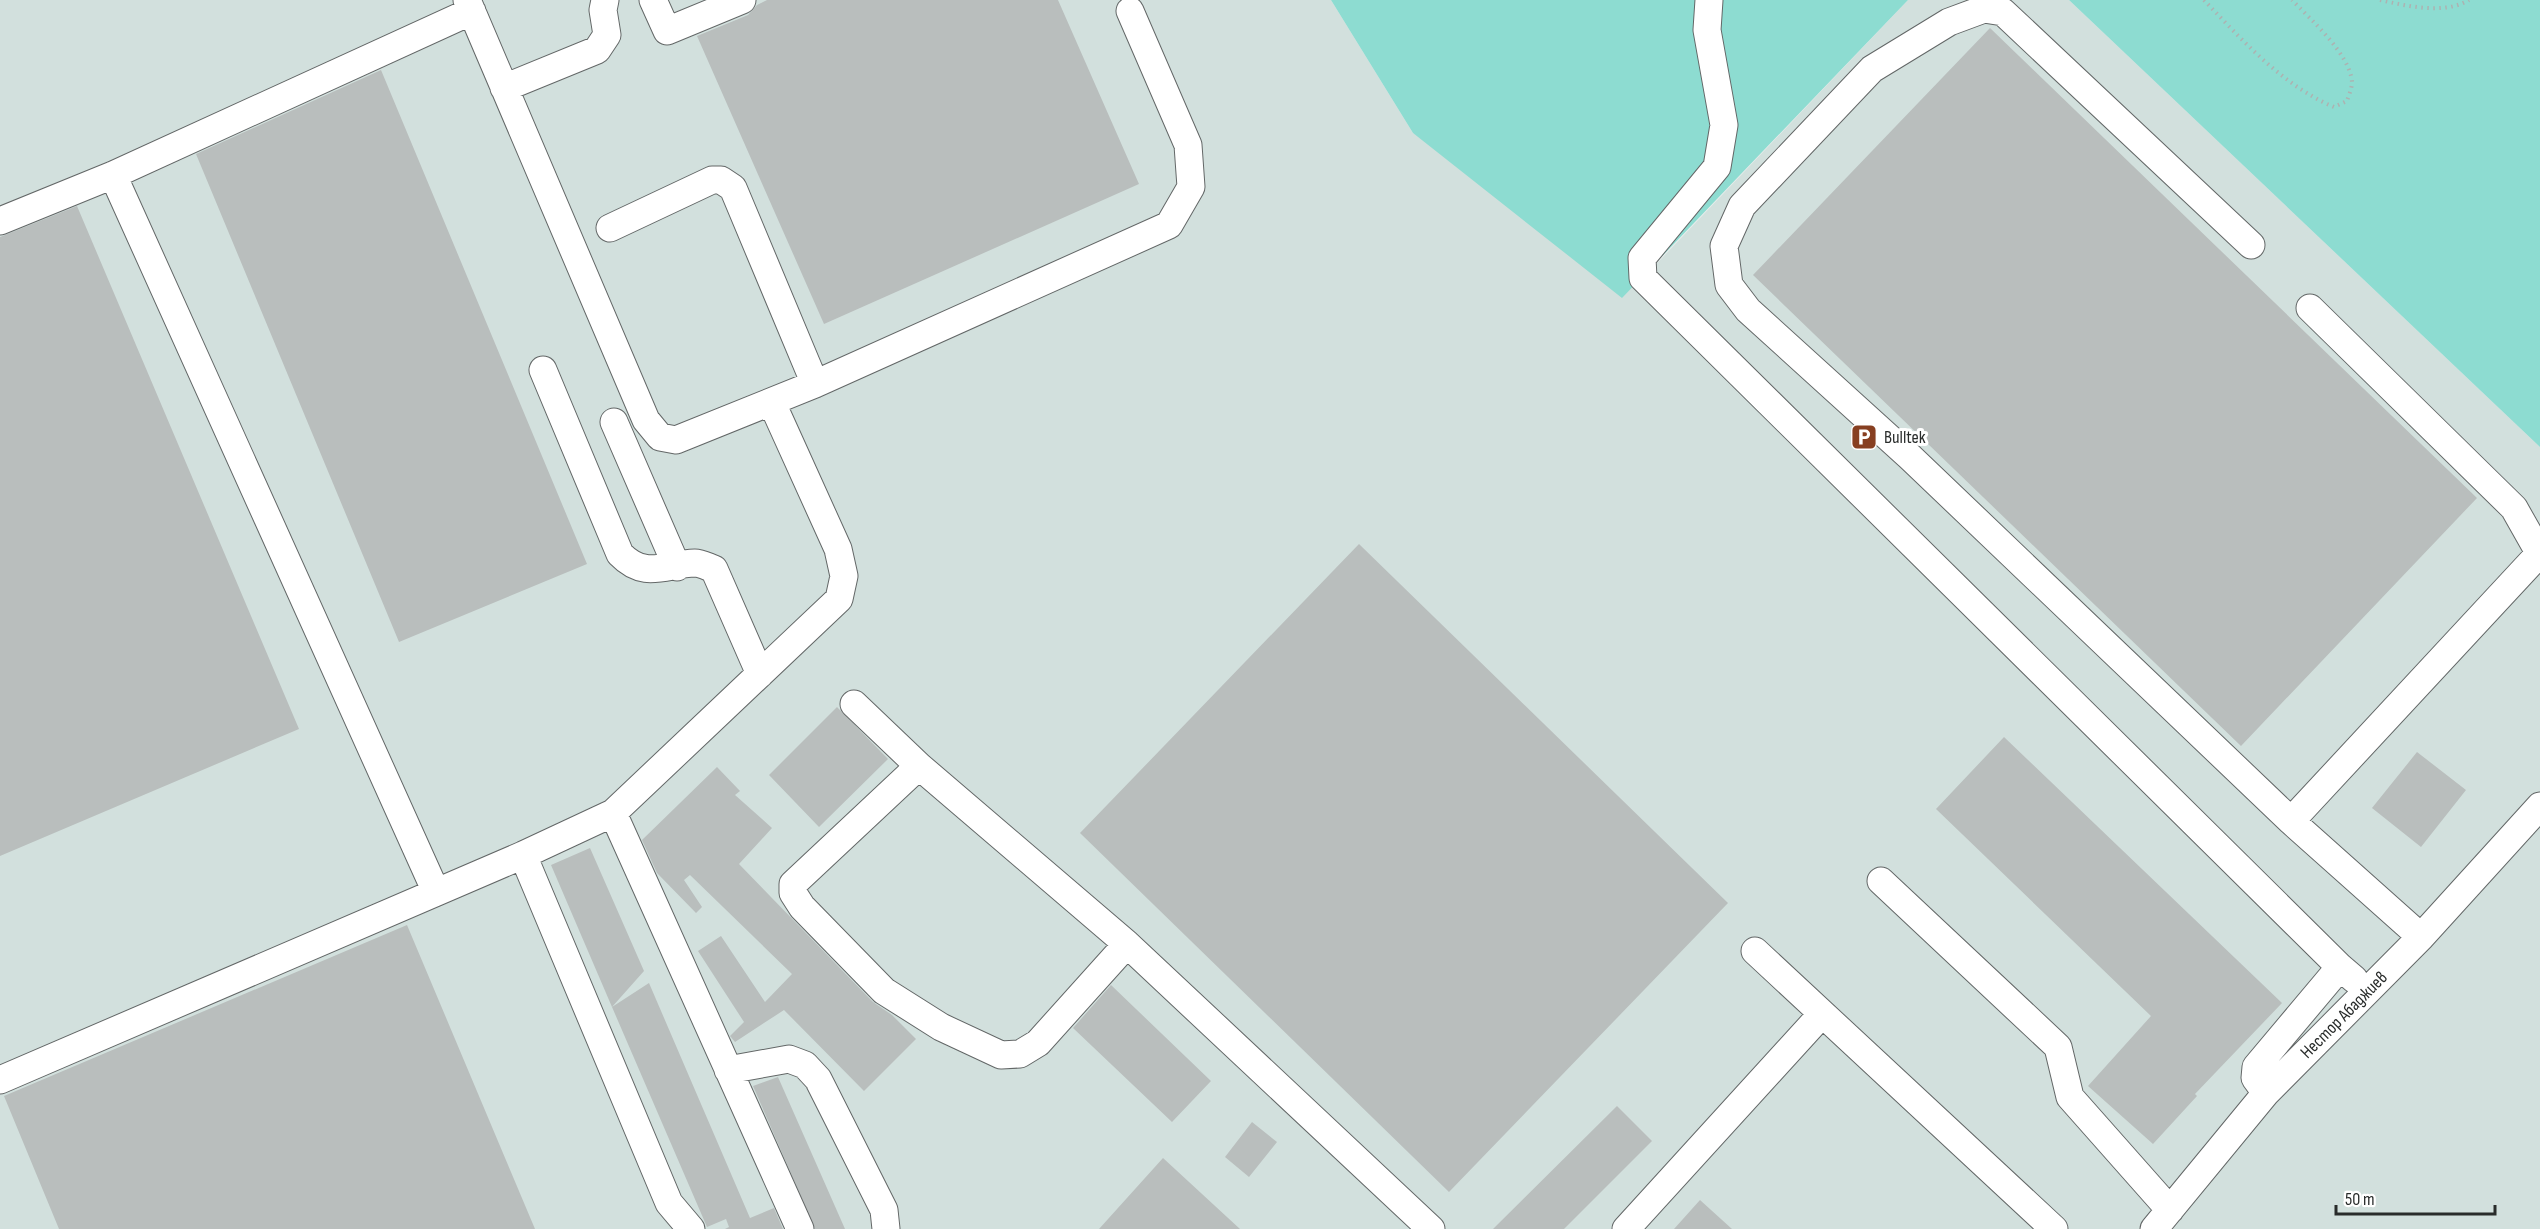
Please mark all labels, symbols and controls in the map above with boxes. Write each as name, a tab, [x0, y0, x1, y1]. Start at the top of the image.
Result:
parking icon: Bulltek	[1849, 422, 1879, 452]
place label: Bulltek	[1884, 427, 1926, 448]
street label: Нестор Абаджиев	[2296, 967, 2392, 1063]
scale bar	[2336, 1178, 2495, 1216]
text: 50 m	[2345, 1189, 2375, 1210]

